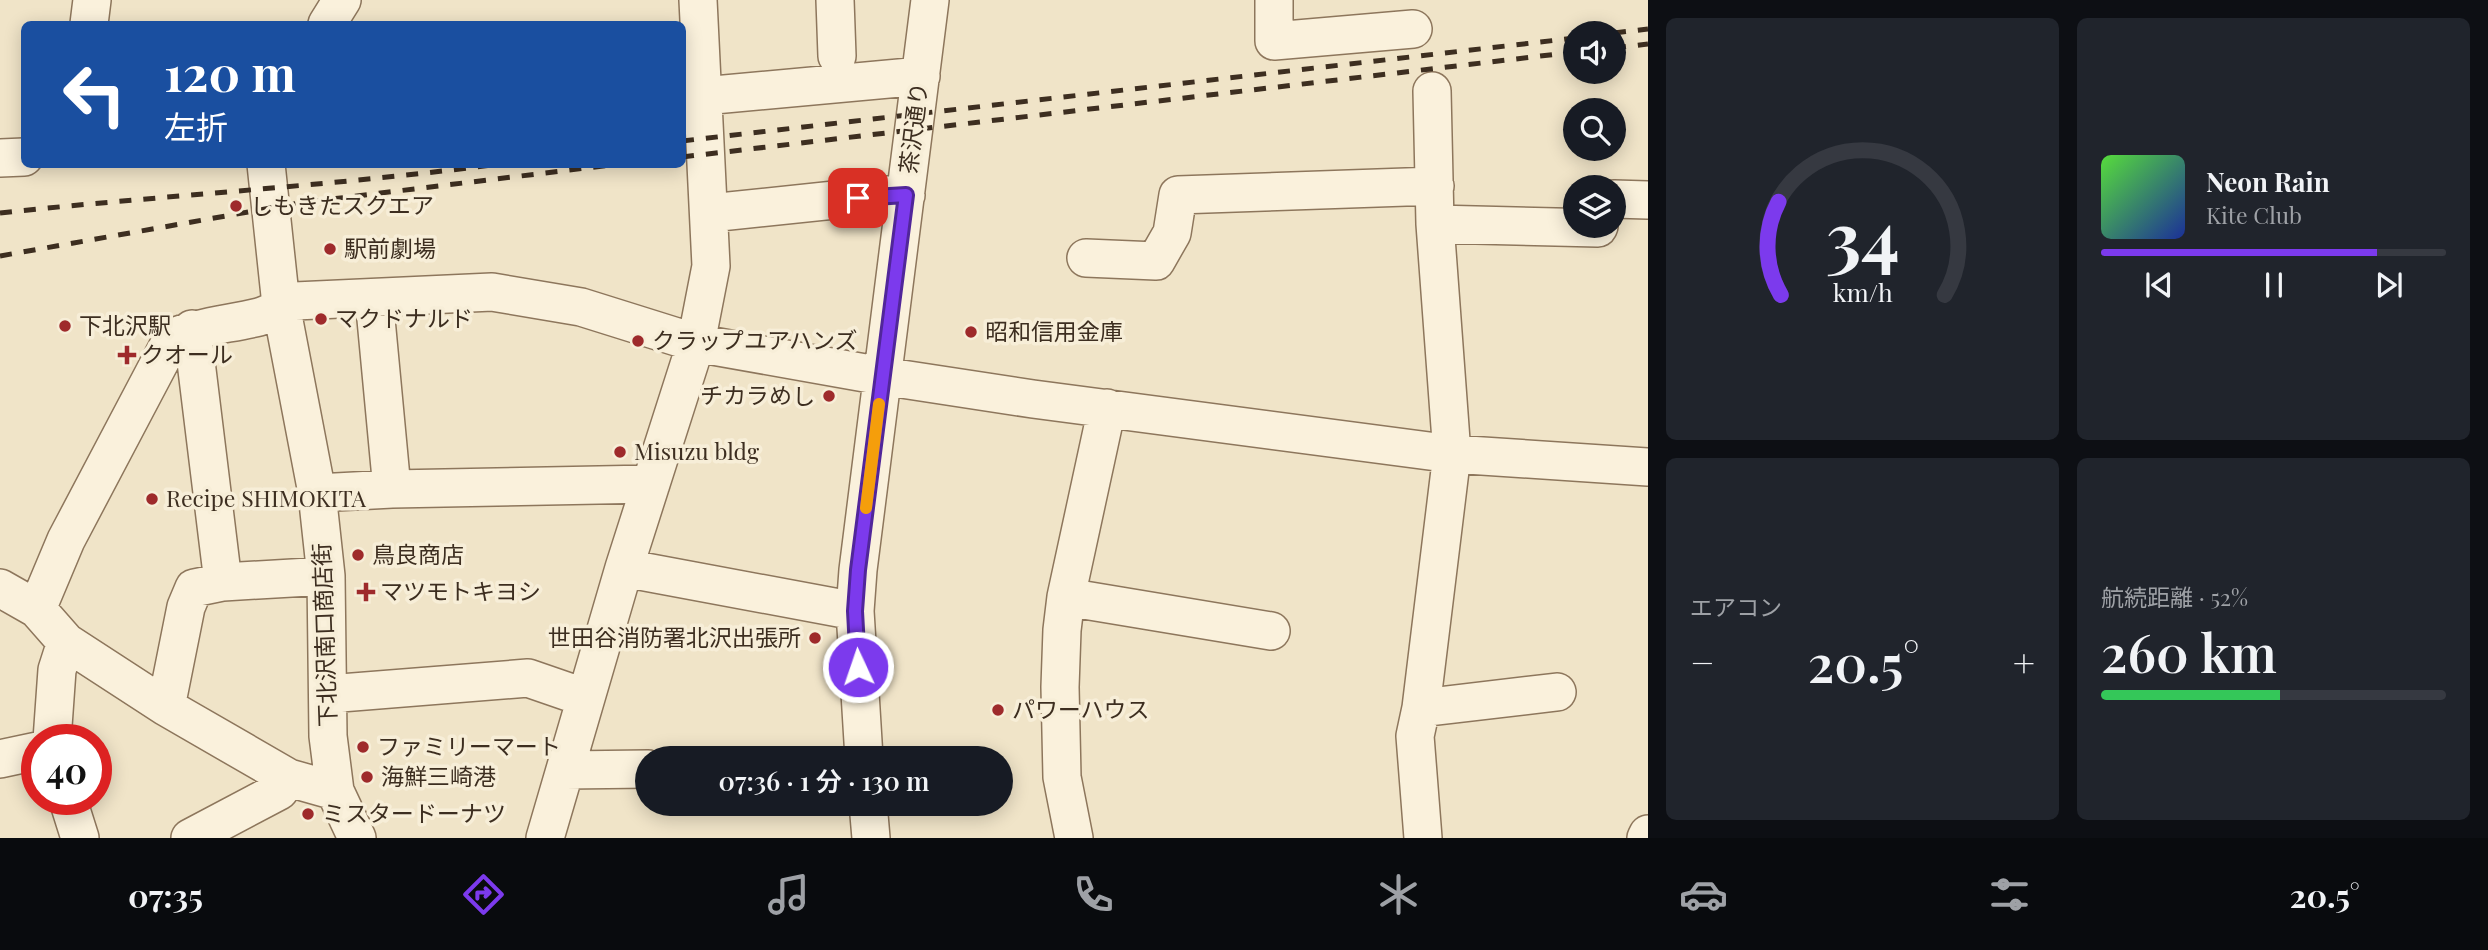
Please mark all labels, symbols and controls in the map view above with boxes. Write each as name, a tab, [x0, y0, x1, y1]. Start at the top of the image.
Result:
map controls	[1563, 21, 1626, 238]
button: sound	[1563, 21, 1626, 84]
text: 120 m	[164, 39, 296, 104]
icon: left	[49, 49, 140, 140]
street label: 茶沢通り	[892, 80, 934, 175]
button: search	[1563, 98, 1626, 161]
text: 左折	[164, 104, 228, 147]
text: Neon Rain	[2206, 164, 2330, 199]
pin	[828, 168, 888, 228]
button: layers	[1563, 175, 1626, 238]
icon: arrive	[839, 179, 877, 217]
text: 34	[1826, 187, 1899, 284]
place label: しもきたスクエア	[250, 189, 434, 220]
marker: しもきたスクエア	[228, 198, 244, 214]
text: Kite Club	[2206, 199, 2302, 230]
place label: 駅前劇場	[344, 232, 436, 263]
marker: 駅前劇場	[322, 241, 338, 257]
icon: previous	[2140, 266, 2178, 304]
icon: pause	[2255, 266, 2293, 304]
icon: next	[2370, 266, 2408, 304]
text: km/h	[1833, 275, 1893, 308]
place label: マクドナルド	[335, 302, 473, 333]
place label: 下北沢駅	[79, 309, 171, 340]
marker: マクドナルド	[313, 311, 329, 327]
place label: 昭和信用金庫	[985, 315, 1123, 346]
marker: 下北沢駅	[57, 318, 73, 334]
place label: クラップユアハンズ	[652, 324, 858, 355]
marker: 昭和信用金庫	[963, 324, 979, 340]
marker: クラップユアハンズ	[630, 333, 646, 349]
place label: クオール	[141, 338, 233, 369]
marker: クオール	[119, 347, 135, 363]
place label: チカラめし	[700, 379, 815, 410]
marker: チカラめし	[821, 388, 837, 404]
place label: Misuzu bldg	[634, 435, 759, 466]
marker: Misuzu bldg	[612, 444, 628, 460]
place label: Recipe SHIMOKITA	[166, 482, 367, 513]
marker: Recipe SHIMOKITA	[144, 491, 160, 507]
place label: 鳥良商店	[372, 538, 464, 569]
street label: 下北沢南口商店街	[305, 543, 342, 728]
marker: 鳥良商店	[350, 547, 366, 563]
place label: マツモトキヨシ	[380, 575, 541, 606]
text: 航続距離 · 52%	[2101, 581, 2248, 612]
marker: マツモトキヨシ	[358, 584, 374, 600]
text: エアコン	[1690, 591, 1782, 622]
text: 260 km	[2101, 617, 2277, 686]
place label: 世田谷消防署北沢出張所	[548, 621, 801, 652]
text: 20.5°	[1808, 627, 1920, 696]
marker: 世田谷消防署北沢出張所	[807, 630, 823, 646]
position arrow	[821, 630, 895, 704]
text: −	[1690, 636, 1715, 687]
text: +	[2013, 636, 2035, 687]
place label: パワーハウス	[1012, 693, 1150, 724]
marker: パワーハウス	[990, 702, 1006, 718]
speed limit sign: 40	[21, 724, 112, 815]
place label: ファミリーマート	[377, 730, 561, 761]
marker: ファミリーマート	[355, 739, 371, 755]
place label: 海鮮三崎港	[381, 760, 496, 791]
text: 07:36 · 1 分 · 130 m	[719, 763, 929, 798]
marker: 海鮮三崎港	[359, 769, 375, 785]
place label: ミスタードーナツ	[322, 797, 506, 828]
marker: ミスタードーナツ	[300, 806, 316, 822]
icon: directions	[459, 870, 508, 919]
icon: music	[764, 870, 813, 919]
icon: phone	[1069, 870, 1118, 919]
icon: climate	[1374, 870, 1423, 919]
icon: car	[1679, 870, 1728, 919]
icon: filters	[1985, 870, 2034, 919]
text: 07:35	[128, 873, 203, 916]
text: 20.5°	[2290, 873, 2360, 916]

